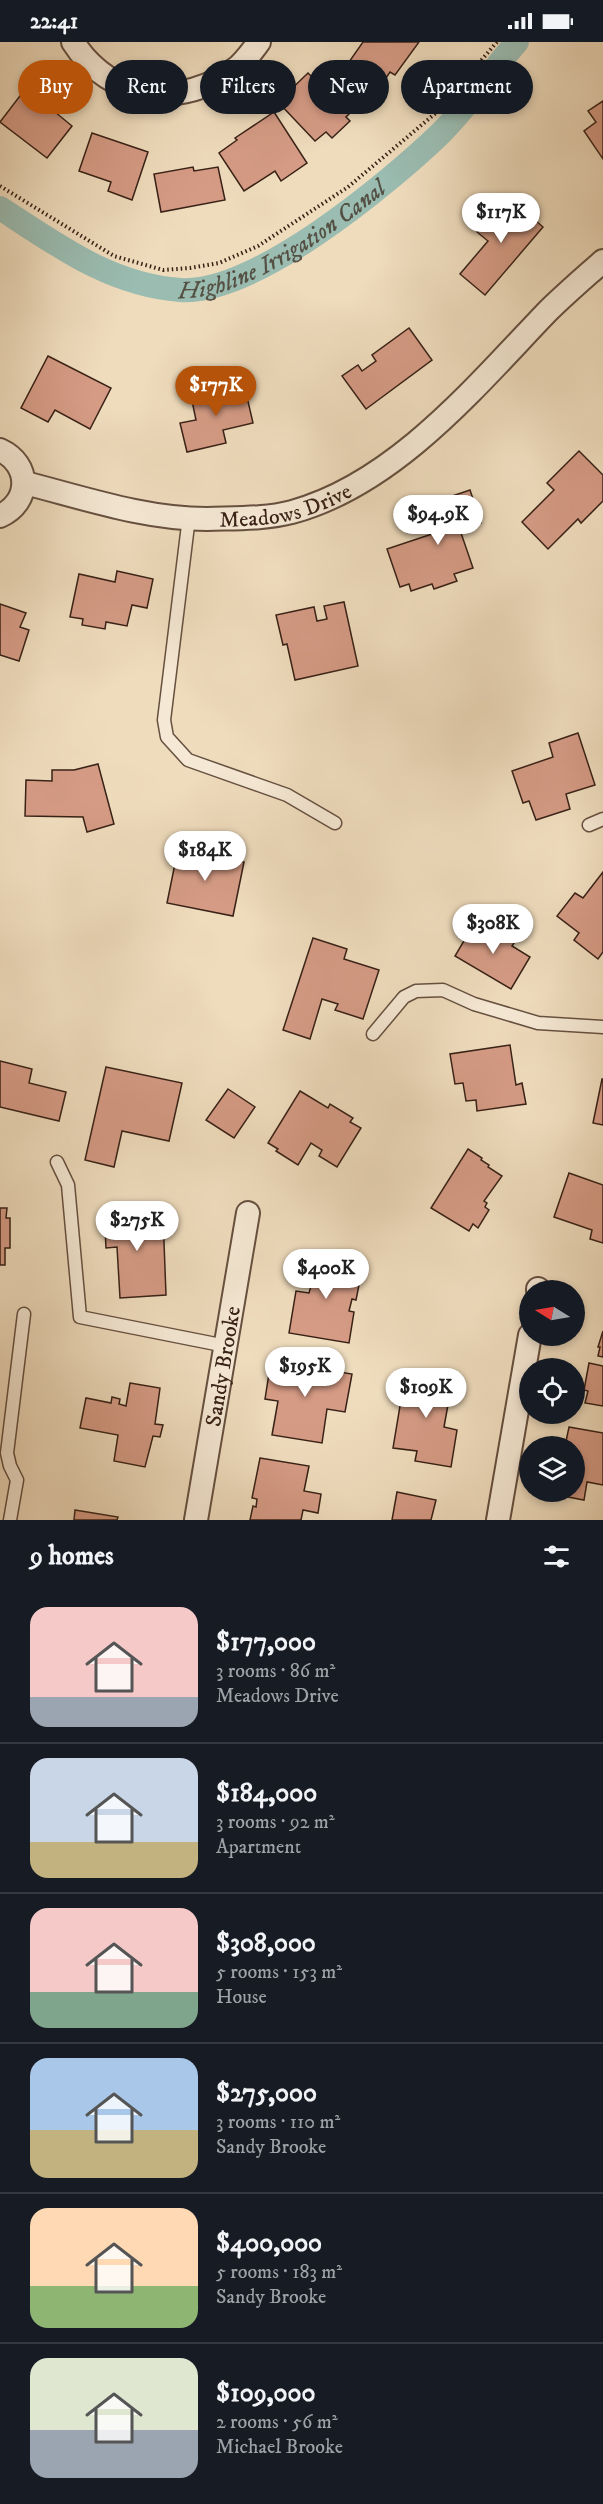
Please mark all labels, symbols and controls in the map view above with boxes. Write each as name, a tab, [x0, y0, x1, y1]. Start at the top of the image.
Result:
text: 22:41	[30, 8, 78, 35]
chip: Buy	[18, 60, 93, 114]
chip: Rent	[105, 60, 188, 114]
chip: Filters	[200, 60, 296, 114]
chip: New	[308, 60, 389, 114]
chip: Apartment	[401, 60, 533, 114]
water label: Highline Irrigation Canal	[176, 172, 394, 307]
pin: $117K	[459, 193, 543, 244]
text: $117K	[476, 200, 526, 225]
pin: $177K	[174, 366, 258, 417]
text: $177K	[189, 373, 243, 398]
street label: Meadows Drive	[219, 478, 356, 534]
pin: $94.9K	[389, 495, 487, 546]
text: $94.9K	[407, 502, 469, 527]
pin: $184K	[163, 831, 247, 882]
text: $184K	[178, 838, 232, 863]
pin: $308K	[451, 904, 535, 955]
text: $308K	[466, 911, 520, 936]
pin: $275K	[95, 1201, 179, 1252]
text: $275K	[110, 1208, 164, 1233]
pin: $400K	[284, 1249, 368, 1300]
text: $400K	[297, 1256, 355, 1281]
north arrow	[519, 1280, 585, 1346]
map controls	[519, 1280, 585, 1502]
street label: Sandy Brooke	[200, 1304, 247, 1429]
pin: $195K	[263, 1347, 347, 1398]
text: $195K	[279, 1354, 331, 1379]
button: locate	[519, 1358, 585, 1424]
pin: $109K	[384, 1368, 468, 1419]
text: $109K	[400, 1375, 452, 1400]
button: layers	[519, 1436, 585, 1502]
text: 9 homes	[30, 1540, 114, 1573]
icon: filters	[540, 1540, 573, 1573]
text: $177,000	[216, 1626, 316, 1659]
icon: home	[78, 1631, 150, 1703]
text: 3 rooms · 86 m²	[216, 1659, 335, 1684]
text: Meadows Drive	[216, 1684, 339, 1709]
text: $184,000	[216, 1777, 317, 1810]
icon: home	[78, 1782, 150, 1854]
text: 3 rooms · 92 m²	[216, 1810, 335, 1835]
text: Apartment	[216, 1835, 301, 1860]
text: $308,000	[216, 1927, 316, 1960]
icon: home	[78, 1932, 150, 2004]
text: 5 rooms · 153 m²	[216, 1960, 342, 1985]
text: House	[216, 1985, 267, 2010]
text: $275,000	[216, 2077, 317, 2110]
icon: home	[78, 2082, 150, 2154]
text: 3 rooms · 110 m²	[216, 2110, 340, 2135]
text: Sandy Brooke	[216, 2135, 326, 2160]
text: $400,000	[216, 2227, 322, 2260]
icon: home	[78, 2232, 150, 2304]
text: 5 rooms · 183 m²	[216, 2260, 342, 2285]
text: Sandy Brooke	[216, 2285, 326, 2310]
text: $109,000	[216, 2377, 316, 2410]
icon: home	[78, 2382, 150, 2454]
text: 2 rooms · 56 m²	[216, 2410, 338, 2435]
text: Michael Brooke	[216, 2435, 343, 2460]

